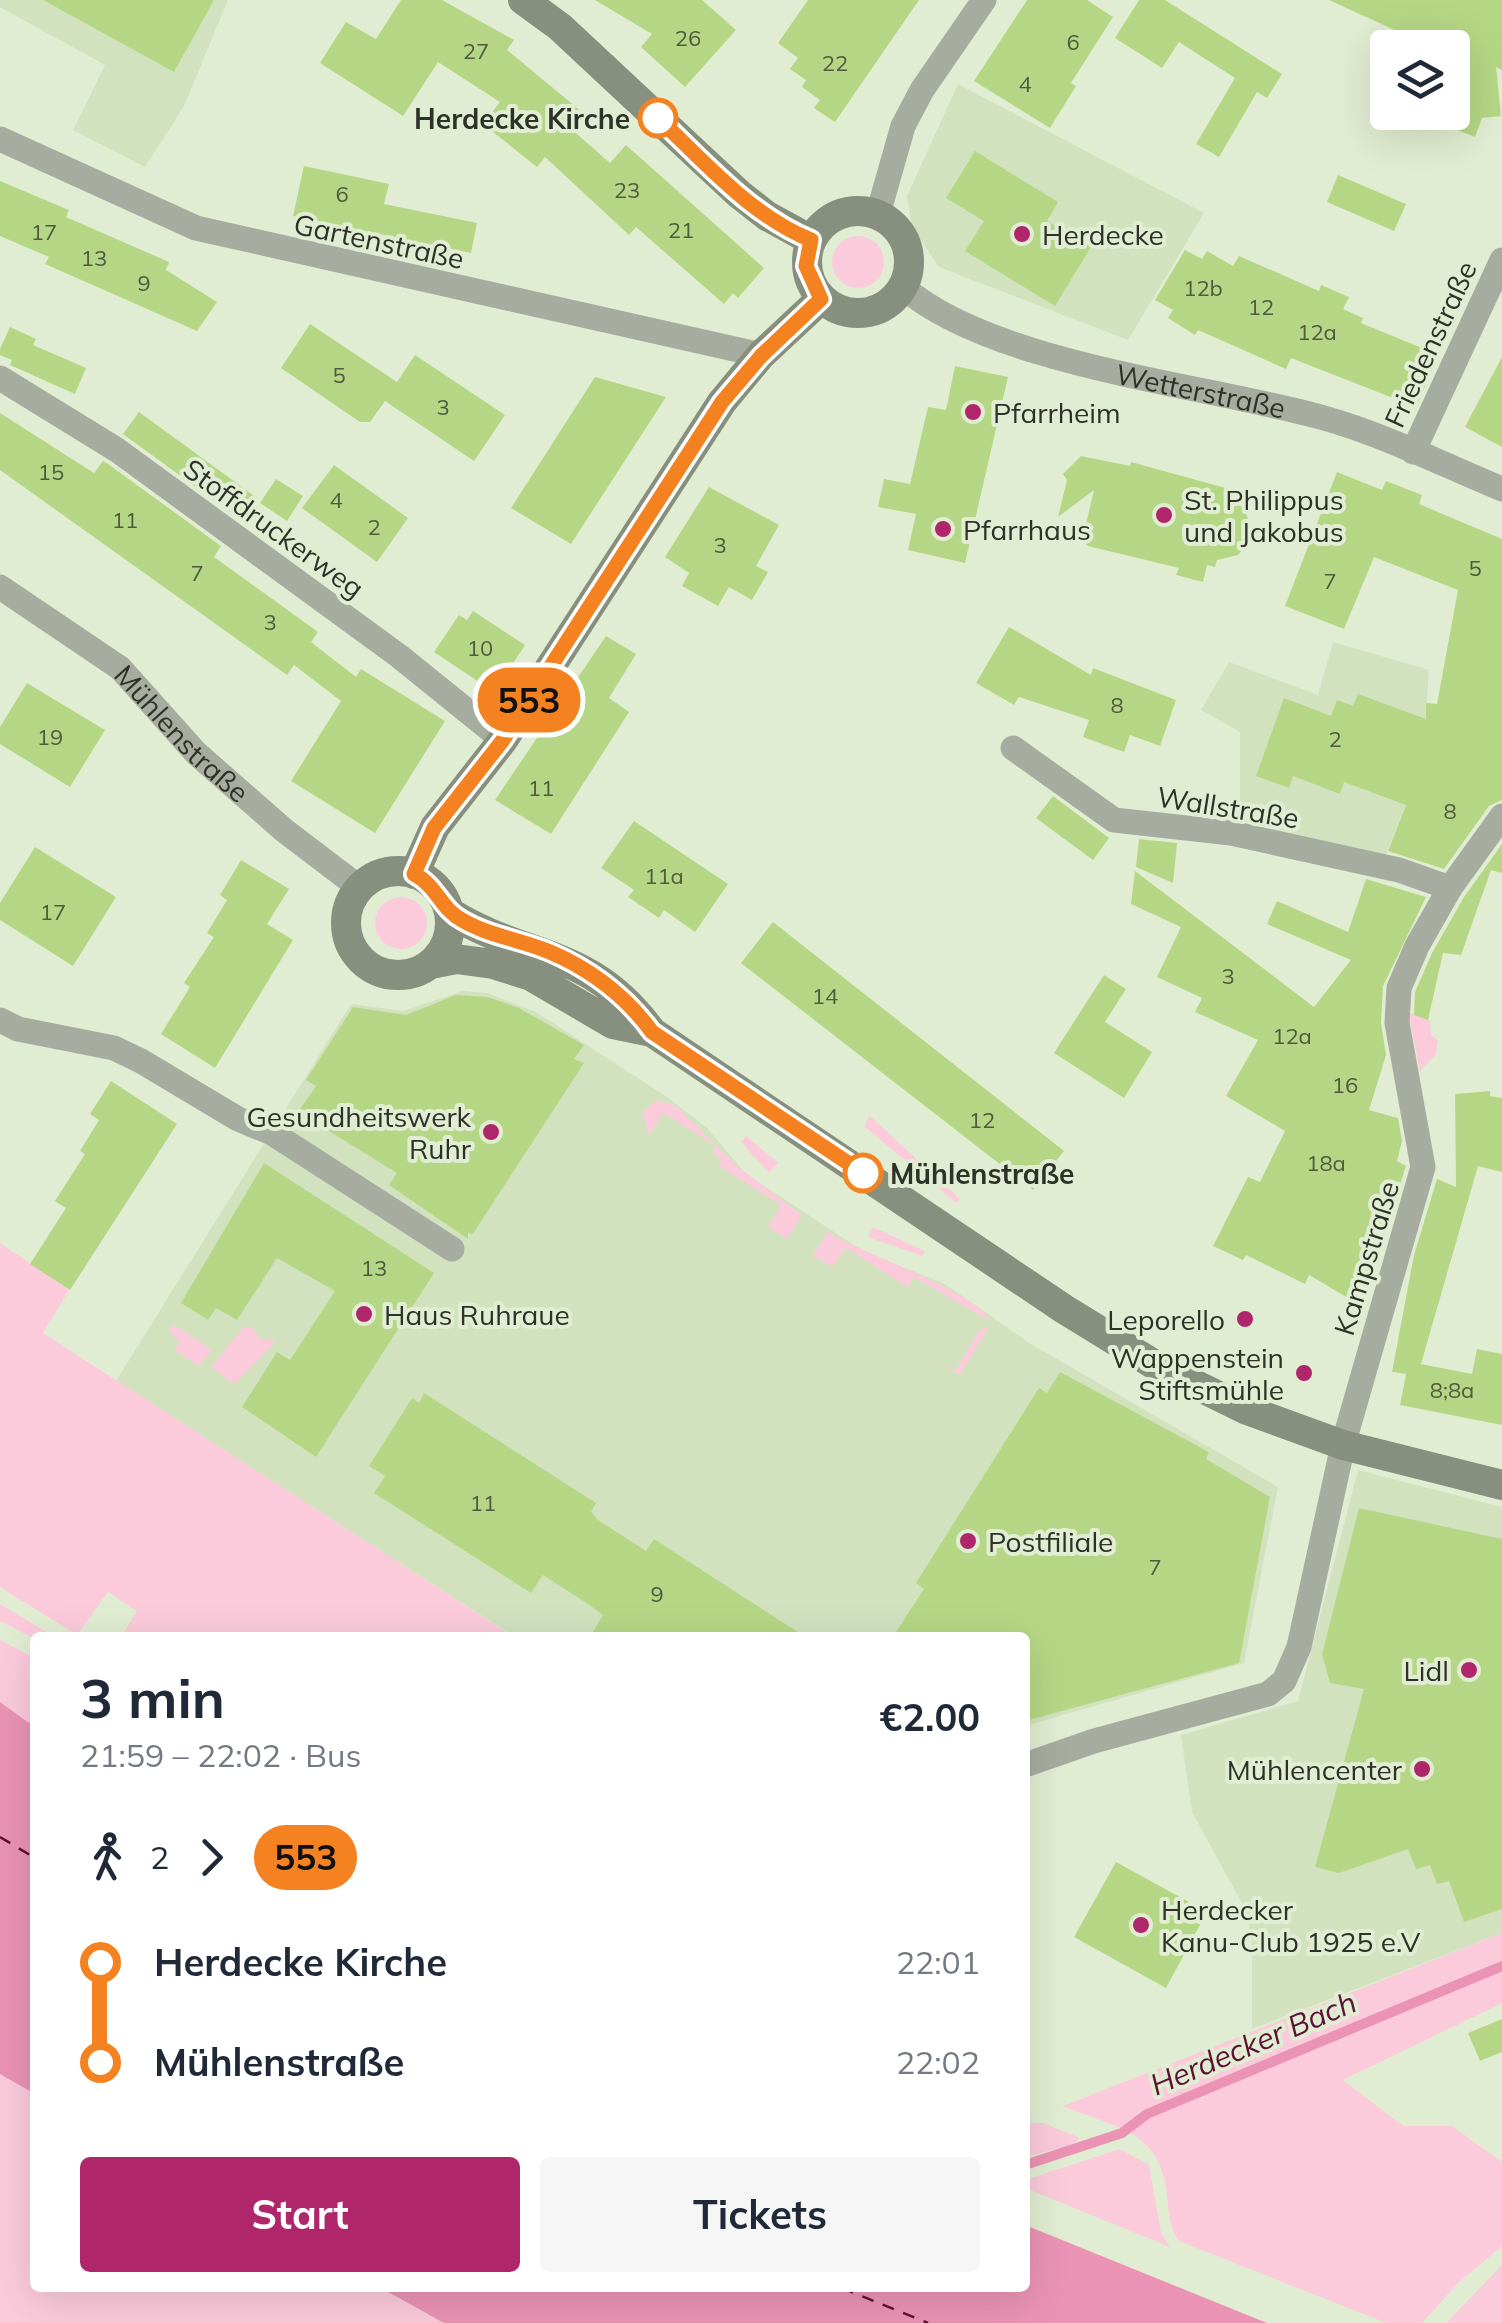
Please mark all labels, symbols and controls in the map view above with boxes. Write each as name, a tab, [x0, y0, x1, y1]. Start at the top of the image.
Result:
house number: 26	[675, 24, 701, 52]
house number: 6	[1066, 28, 1080, 56]
map controls	[1370, 30, 1470, 130]
button: layers	[1370, 30, 1470, 130]
house number: 27	[463, 37, 489, 65]
house number: 22	[822, 49, 848, 77]
house number: 4	[1018, 70, 1032, 98]
marker: Herdecke Kirche	[639, 99, 677, 137]
place label: Herdecke Kirche	[414, 101, 630, 136]
house number: 23	[614, 176, 640, 204]
house number: 6	[335, 180, 349, 208]
street label: Gartenstraße	[291, 206, 467, 276]
house number: 21	[668, 216, 694, 244]
place label: Herdecke	[1042, 217, 1164, 252]
house number: 17	[31, 218, 57, 246]
marker: Herdecke	[1011, 223, 1033, 245]
house number: 13	[81, 244, 107, 272]
street label: Friedenstraße	[1376, 255, 1484, 433]
house number: 9	[137, 269, 151, 297]
house number: 12b	[1183, 274, 1223, 302]
house number: 12	[1248, 293, 1274, 321]
house number: 12a	[1297, 318, 1337, 346]
street label: Wetterstraße	[1113, 355, 1289, 425]
house number: 5	[332, 361, 346, 389]
house number: 3	[436, 393, 450, 421]
place label: Pfarrheim	[993, 395, 1121, 430]
marker: Pfarrheim	[962, 401, 984, 423]
street label: Stoffdruckerweg	[177, 451, 371, 605]
house number: 15	[38, 458, 64, 486]
place label: St. Philippus und Jakobus	[1184, 482, 1344, 549]
house number: 4	[329, 486, 343, 514]
marker: St. Philippus und Jakobus	[1153, 504, 1175, 526]
house number: 11	[112, 506, 138, 534]
place label: Pfarrhaus	[963, 512, 1091, 547]
house number: 2	[367, 513, 381, 541]
marker: Pfarrhaus	[932, 518, 954, 540]
house number: 3	[713, 531, 727, 559]
house number: 5	[1468, 554, 1482, 582]
house number: 7	[190, 559, 204, 587]
house number: 7	[1323, 567, 1337, 595]
house number: 3	[263, 608, 277, 636]
house number: 10	[467, 634, 493, 662]
street label: Mühlenstraße	[108, 657, 257, 809]
line badge: 553	[472, 668, 586, 732]
text: 553	[497, 678, 561, 722]
house number: 8	[1110, 691, 1124, 719]
house number: 19	[37, 723, 63, 751]
house number: 2	[1328, 725, 1342, 753]
house number: 11	[528, 774, 554, 802]
street label: Wallstraße	[1155, 779, 1301, 835]
house number: 8	[1443, 797, 1457, 825]
house number: 11a	[644, 862, 684, 890]
house number: 17	[40, 898, 66, 926]
house number: 3	[1221, 962, 1235, 990]
house number: 14	[812, 982, 838, 1010]
house number: 12a	[1272, 1022, 1312, 1050]
house number: 16	[1332, 1071, 1358, 1099]
place label: Gesundheitswerk Ruhr	[246, 1099, 472, 1166]
house number: 12	[969, 1106, 995, 1134]
marker: Gesundheitswerk Ruhr	[480, 1121, 502, 1143]
house number: 18a	[1306, 1149, 1346, 1177]
marker: Mühlenstraße	[844, 1154, 882, 1192]
place label: Mühlenstraße	[890, 1156, 1074, 1191]
street label: Kampstraße	[1326, 1177, 1406, 1339]
house number: 13	[361, 1254, 387, 1282]
place label: Haus Ruhraue	[384, 1297, 570, 1332]
place label: Leporello	[1107, 1302, 1225, 1337]
marker: Haus Ruhraue	[353, 1303, 375, 1325]
marker: Leporello	[1234, 1308, 1256, 1330]
place label: Wappenstein Stiftsmühle	[1111, 1340, 1284, 1407]
marker: Wappenstein Stiftsmühle	[1293, 1362, 1315, 1384]
house number: 8;8a	[1430, 1376, 1474, 1404]
house number: 11	[470, 1489, 496, 1517]
place label: Postfiliale	[988, 1524, 1113, 1559]
marker: Postfiliale	[957, 1530, 979, 1552]
house number: 7	[1148, 1553, 1162, 1581]
house number: 9	[650, 1580, 664, 1608]
place label: Lidl	[1404, 1653, 1449, 1688]
marker: Lidl	[1458, 1659, 1480, 1681]
text: 3 min	[80, 1663, 225, 1732]
text: €2.00	[879, 1693, 980, 1741]
text: 21:59 – 22:02 · Bus	[80, 1735, 361, 1775]
place label: Mühlencenter	[1227, 1752, 1403, 1787]
marker: Mühlencenter	[1411, 1758, 1433, 1780]
icon: walk	[80, 1830, 135, 1885]
icon: forward	[184, 1830, 239, 1885]
text: 553	[274, 1835, 337, 1879]
text: 2	[150, 1837, 169, 1877]
place label: Herdecker Kanu-Club 1925 e.V	[1161, 1892, 1421, 1959]
marker: Herdecker Kanu-Club 1925 e.V	[1130, 1914, 1152, 1936]
text: Herdecke Kirche	[154, 1938, 447, 1986]
text: 22:01	[896, 1942, 980, 1982]
water label: Herdecker Bach	[1144, 1983, 1362, 2103]
text: Mühlenstraße	[154, 2038, 404, 2086]
text: 22:02	[896, 2042, 980, 2082]
button: Start	[80, 2157, 520, 2272]
button: Tickets	[540, 2157, 980, 2272]

